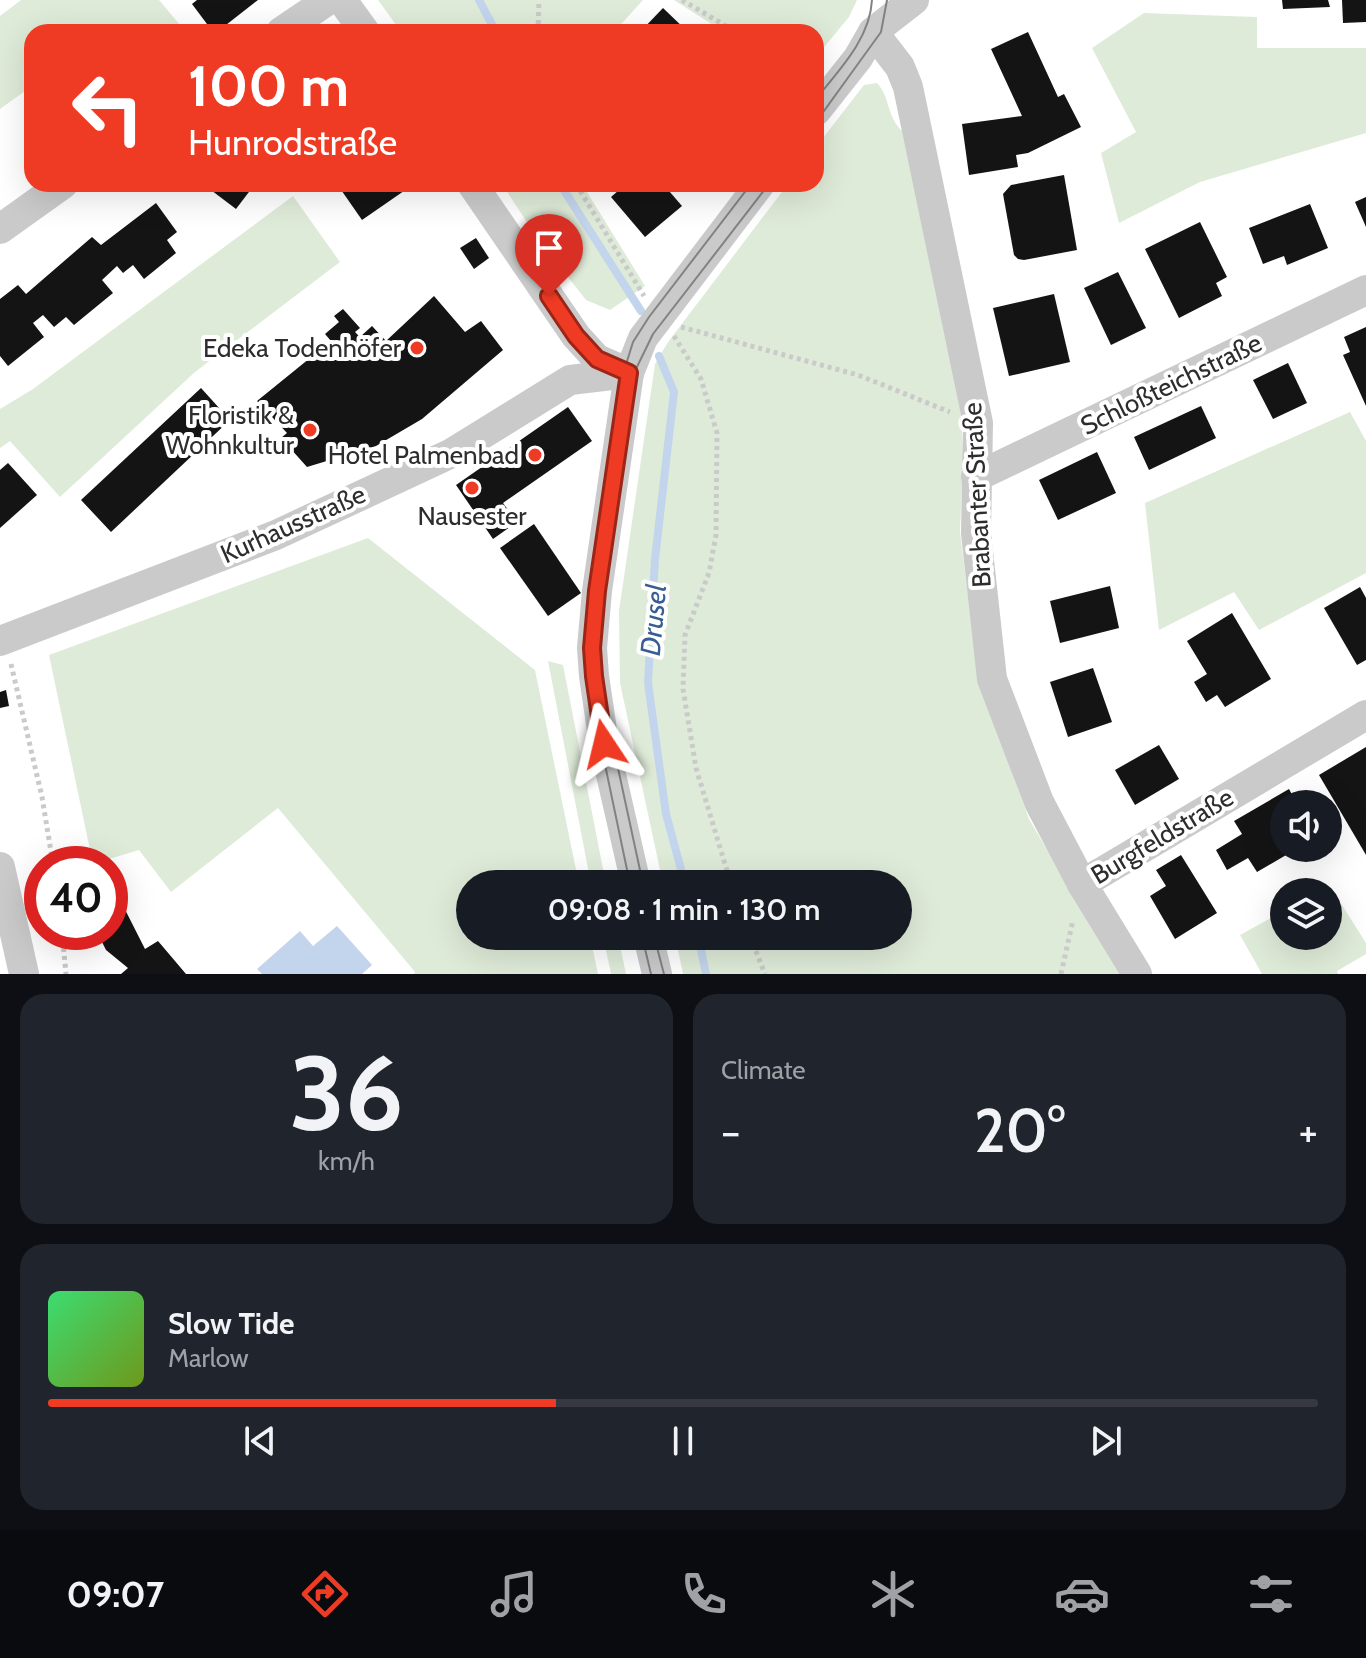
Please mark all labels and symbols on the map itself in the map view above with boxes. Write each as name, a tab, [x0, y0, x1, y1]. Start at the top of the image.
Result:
pin	[515, 214, 583, 296]
street label: Schloßteichstraße	[1075, 326, 1267, 442]
place label: Edeka Todenhöfer	[203, 332, 402, 364]
marker: Edeka Todenhöfer	[408, 339, 426, 357]
place label: Floristik & Wohnkultur	[166, 399, 295, 461]
street label: Brabanter Straße	[956, 402, 998, 588]
marker: Floristik & Wohnkultur	[301, 421, 319, 439]
place label: Hotel Palmenbad	[328, 439, 519, 471]
marker: Hotel Palmenbad	[526, 446, 544, 464]
street label: Kurhausstraße	[216, 478, 370, 570]
marker: Nausester	[463, 479, 481, 497]
place label: Nausester	[417, 500, 527, 532]
water label: Drusel	[633, 583, 673, 657]
position arrow	[562, 702, 646, 786]
street label: Burgfeldstraße	[1085, 781, 1239, 891]
speed limit sign: 40	[24, 846, 128, 950]

